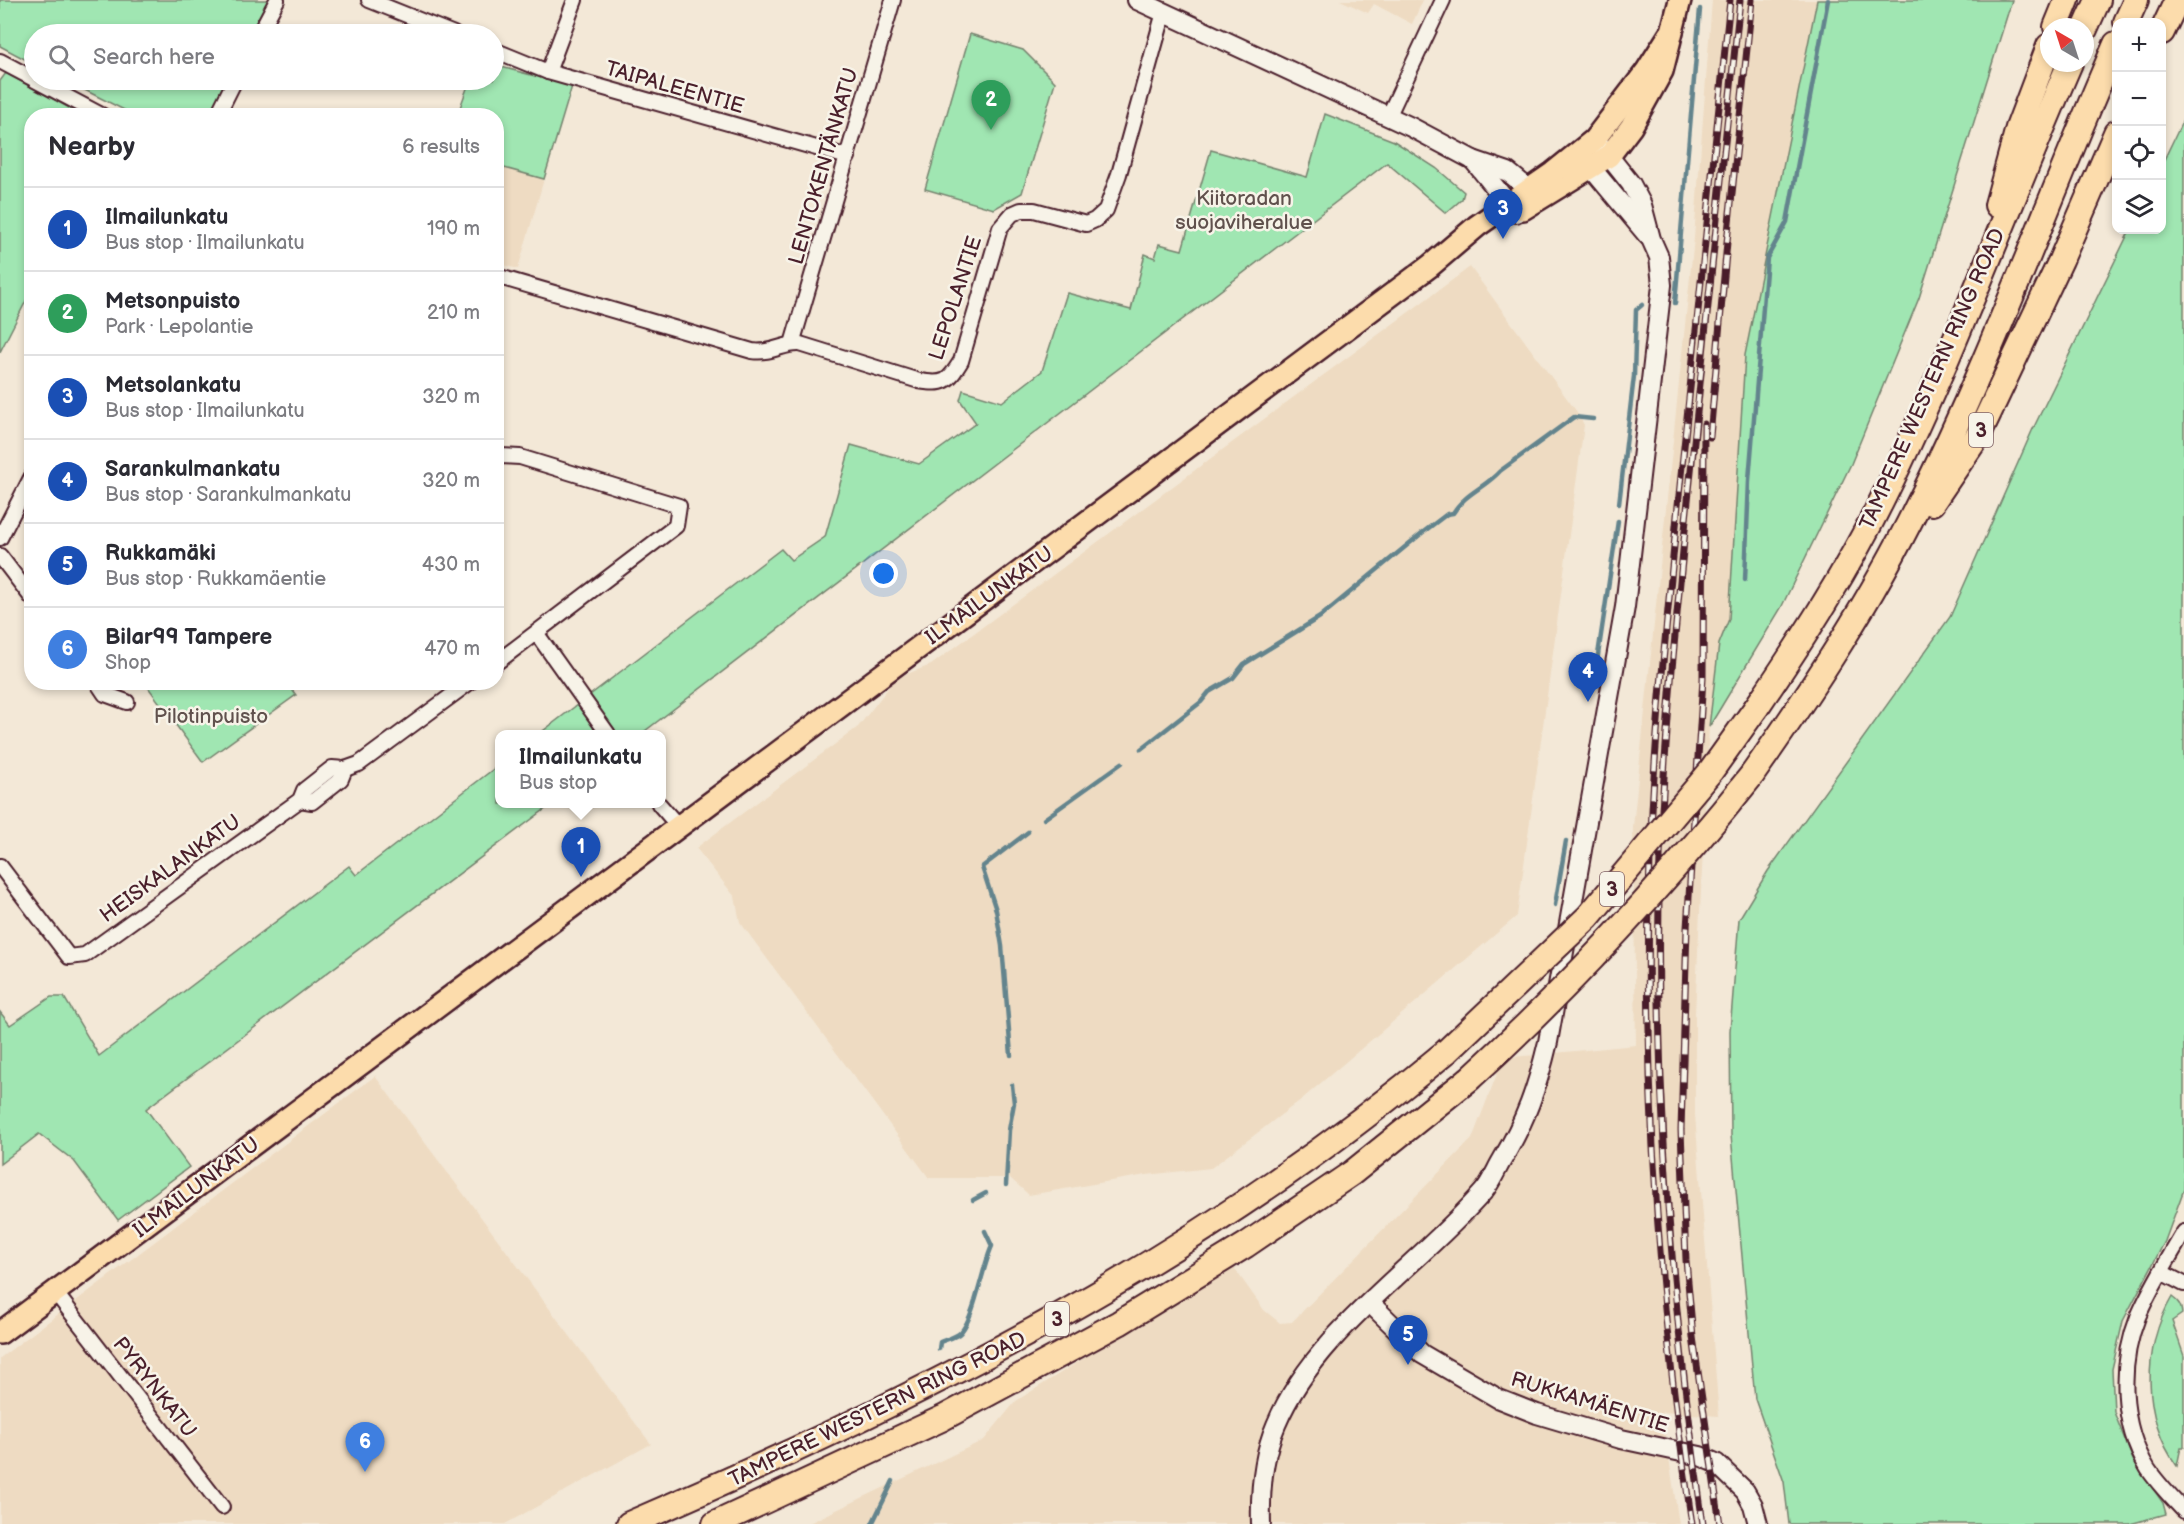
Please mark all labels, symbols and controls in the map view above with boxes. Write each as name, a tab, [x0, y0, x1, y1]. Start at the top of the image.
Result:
north arrow	[2040, 18, 2094, 72]
map controls	[2112, 18, 2166, 234]
button: +	[2112, 18, 2166, 72]
search box	[24, 24, 504, 90]
icon: search	[45, 41, 78, 74]
text: Search here	[93, 44, 215, 71]
street label: TAIPALEENTIE	[603, 56, 747, 119]
street label: LENTOKENTÄNKATU	[783, 65, 864, 267]
button: −	[2112, 72, 2166, 126]
pin: 2	[972, 80, 1010, 130]
button: locate	[2112, 126, 2166, 180]
text: Nearby	[48, 132, 135, 163]
text: 6 results	[402, 135, 480, 159]
button: layers	[2112, 180, 2166, 234]
park label: Kiitoradan suojaviheralue	[1175, 186, 1313, 235]
pin: 3	[1484, 190, 1522, 239]
text: Ilmailunkatu	[105, 204, 228, 231]
text: 1	[63, 217, 72, 241]
text: 190 m	[427, 217, 480, 241]
street label: TAMPERE WESTERN RING ROAD	[1854, 225, 2010, 534]
text: Bus stop · Ilmailunkatu	[105, 231, 305, 255]
street label: LEPOLANTIE	[924, 233, 987, 363]
text: Metsonpuisto	[105, 288, 240, 315]
text: 2	[62, 301, 73, 325]
text: 210 m	[427, 301, 480, 325]
text: Park · Lepolantie	[105, 315, 253, 339]
text: Metsolankatu	[105, 372, 241, 399]
text: 3	[62, 385, 73, 409]
text: 320 m	[422, 385, 480, 409]
text: Bus stop · Ilmailunkatu	[105, 399, 305, 423]
road number: 3	[1969, 413, 1993, 447]
text: Sarankulmankatu	[105, 456, 280, 483]
text: 4	[62, 469, 73, 493]
text: 320 m	[422, 469, 480, 493]
text: Bus stop · Sarankulmankatu	[105, 483, 351, 507]
text: Rukkamäki	[105, 540, 216, 567]
street label: ILMAILUNKATU	[921, 541, 1058, 650]
text: 5	[62, 553, 73, 577]
text: 430 m	[422, 553, 480, 577]
your location	[869, 559, 898, 588]
text: Bus stop · Rukkamäentie	[105, 567, 326, 591]
text: Bilar99 Tampere	[105, 624, 272, 651]
text: 6	[61, 637, 74, 661]
text: 470 m	[424, 637, 480, 661]
text: Shop	[105, 651, 151, 675]
pin: 4	[1568, 652, 1608, 702]
park label: Pilotinpuisto	[154, 704, 268, 729]
popup	[495, 730, 666, 808]
text: Ilmailunkatu	[519, 744, 642, 771]
text: Bus stop	[519, 771, 597, 795]
street label: HEISKALANKATU	[95, 809, 245, 928]
pin: 1	[562, 828, 600, 877]
road number: 3	[1600, 872, 1624, 906]
street label: ILMAILUNKATU	[128, 1132, 264, 1243]
road number: 3	[1045, 1302, 1069, 1336]
pin: 5	[1388, 1316, 1428, 1365]
street label: TAMPERE WESTERN RING ROAD	[725, 1326, 1030, 1492]
street label: PYRYNKATU	[108, 1332, 202, 1443]
street label: RUKKAMÄENTIE	[1508, 1367, 1672, 1438]
pin: 6	[346, 1422, 385, 1472]

